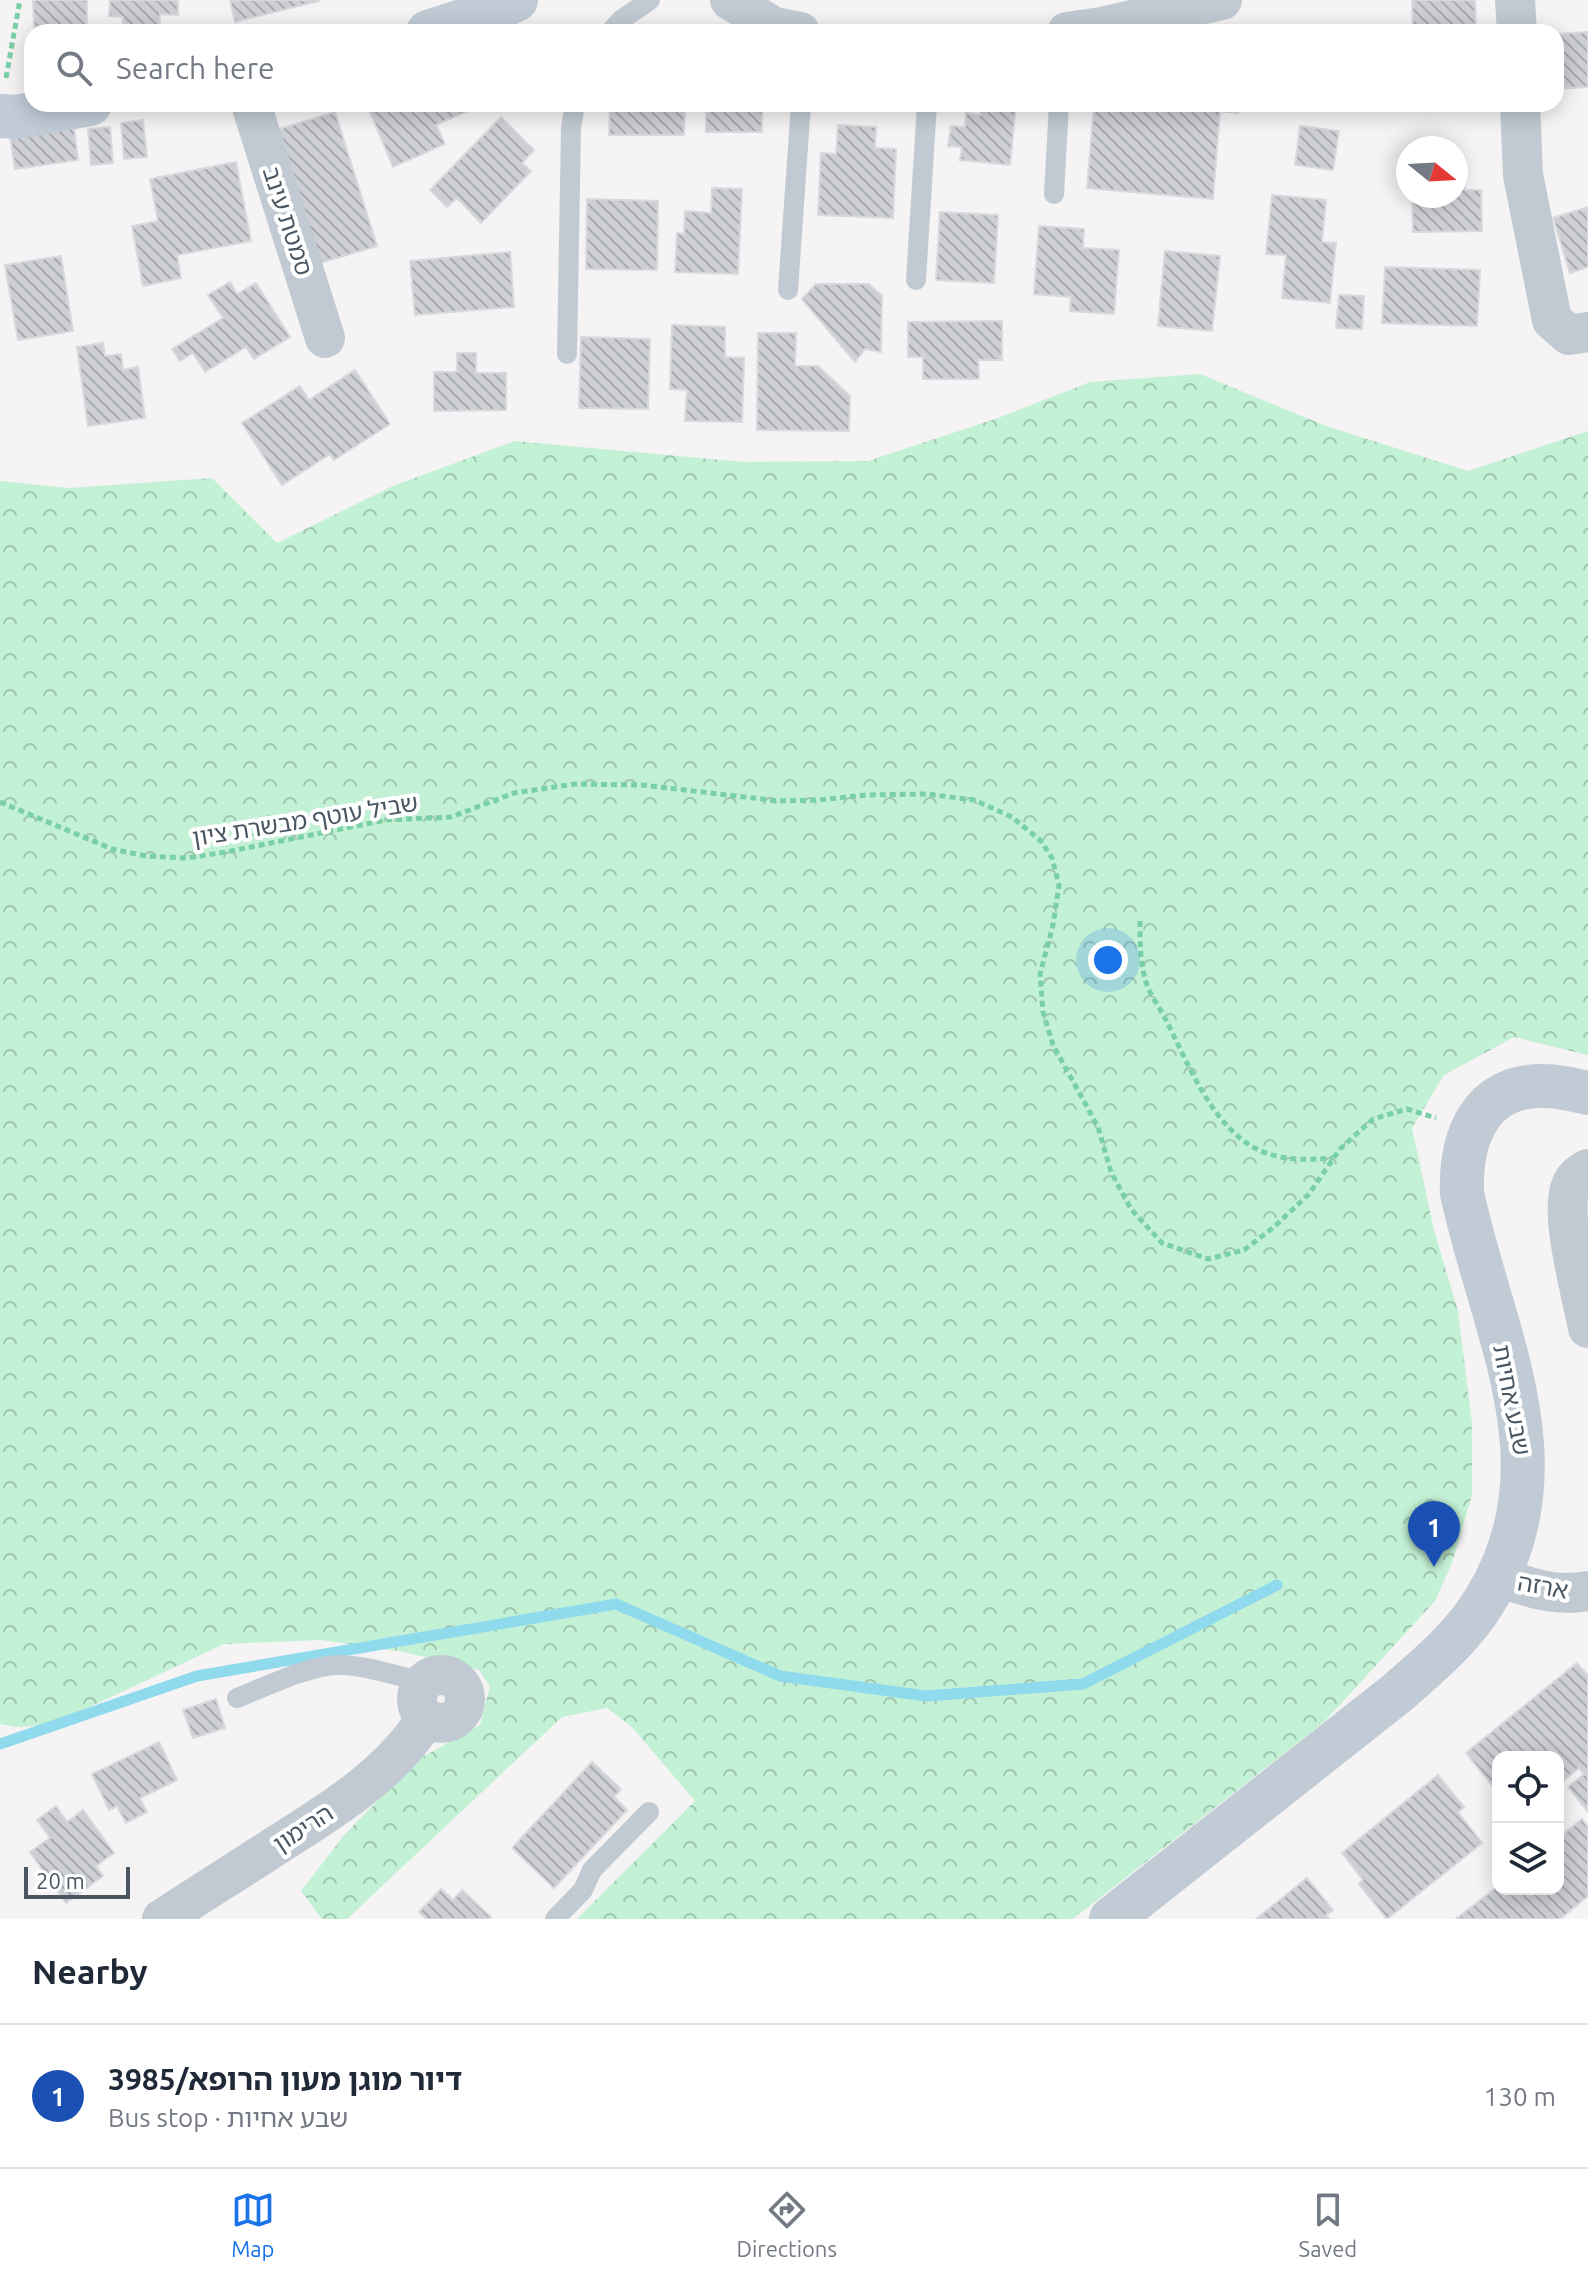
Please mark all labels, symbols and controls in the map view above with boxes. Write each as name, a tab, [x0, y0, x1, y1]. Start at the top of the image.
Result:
search box	[24, 24, 1564, 112]
icon: search	[52, 46, 96, 90]
text: Search here	[116, 51, 275, 85]
north arrow	[1396, 136, 1468, 208]
street label: סמטת עינב	[258, 163, 318, 279]
street label: שביל עוטף מבשרת ציון	[190, 789, 420, 851]
your location	[1088, 940, 1128, 980]
street label: שבע אחיות	[1488, 1342, 1536, 1458]
pin: 1	[1408, 1501, 1460, 1567]
street label: ארזה	[1516, 1568, 1570, 1604]
map controls	[1492, 1751, 1564, 1895]
button: locate	[1492, 1751, 1564, 1823]
street label: הרימון	[268, 1799, 338, 1857]
button: layers	[1492, 1823, 1564, 1895]
scale bar	[24, 1863, 130, 1899]
text: 20 m	[36, 1868, 85, 1893]
text: Nearby	[32, 1952, 147, 1990]
text: דיור מוגן מעון הרופא/3985	[108, 2062, 462, 2096]
text: 1	[51, 2082, 65, 2111]
text: 130 m	[1484, 2082, 1556, 2111]
text: Bus stop · שבע אחיות	[108, 2103, 348, 2132]
tab: Map	[231, 2188, 275, 2261]
tab: Directions	[736, 2188, 837, 2261]
tab: Saved	[1299, 2188, 1357, 2261]

